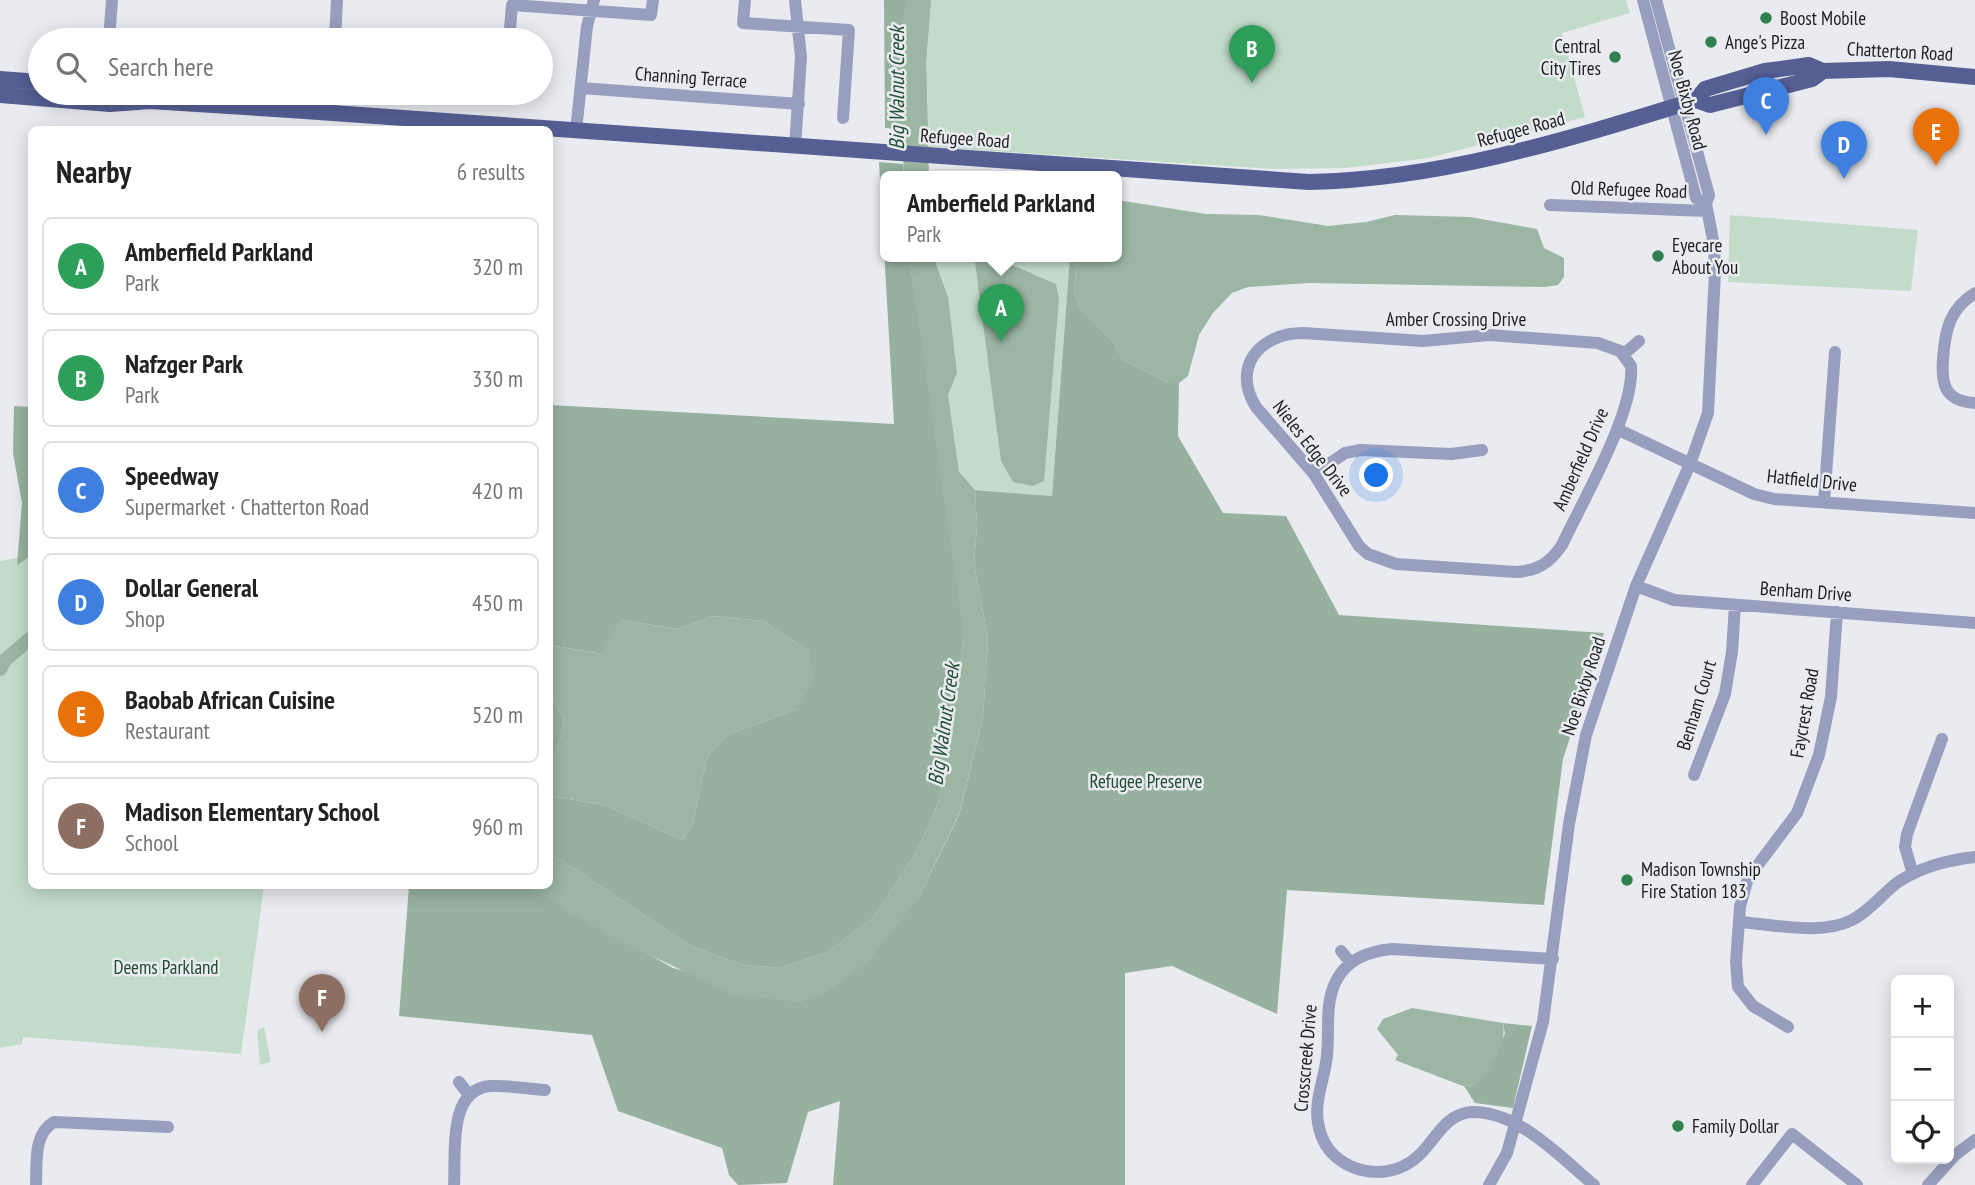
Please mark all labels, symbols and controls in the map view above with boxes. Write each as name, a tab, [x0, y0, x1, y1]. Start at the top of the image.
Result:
place label: Boost Mobile	[1780, 6, 1866, 30]
marker: Boost Mobile	[1758, 10, 1774, 26]
water label: Big Walnut Creek	[883, 23, 910, 150]
pin: B	[1229, 25, 1275, 83]
search box	[28, 28, 553, 105]
place label: Ange's Pizza	[1725, 30, 1805, 54]
place label: Central City Tires	[1541, 34, 1602, 80]
marker: Ange's Pizza	[1703, 34, 1719, 50]
street label: Chatterton Road	[1846, 36, 1954, 66]
street label: Noe Bixby Road	[1663, 47, 1713, 153]
icon: search	[52, 48, 90, 86]
marker: Central City Tires	[1607, 49, 1623, 65]
text: Search here	[108, 50, 214, 83]
street label: Channing Terrace	[634, 61, 748, 93]
pin: C	[1743, 77, 1789, 135]
street label: Refugee Road	[1475, 106, 1567, 152]
pin: E	[1913, 108, 1959, 166]
pin: D	[1821, 121, 1867, 179]
street label: Refugee Road	[919, 123, 1011, 153]
text: Nearby	[56, 152, 131, 191]
text: 6 results	[457, 157, 525, 186]
popup	[880, 171, 1122, 262]
street label: Old Refugee Road	[1570, 175, 1688, 203]
text: Amberfield Parkland	[907, 186, 1095, 219]
text: Park	[907, 219, 941, 248]
place label: Eyecare About You	[1672, 233, 1738, 279]
text: Amberfield Parkland	[125, 235, 313, 268]
marker: Eyecare About You	[1650, 248, 1666, 264]
text: A	[75, 252, 87, 281]
text: 320 m	[472, 252, 523, 281]
text: Park	[125, 268, 159, 297]
pin: A	[978, 284, 1024, 342]
street label: Amber Crossing Drive	[1386, 307, 1526, 331]
text: Nafzger Park	[125, 347, 243, 380]
text: B	[75, 364, 87, 393]
text: 330 m	[472, 364, 523, 393]
text: Park	[125, 380, 159, 409]
street label: Nieles Edge Drive	[1268, 395, 1358, 501]
street label: Amberfield Drive	[1547, 404, 1613, 514]
your location	[1359, 458, 1393, 492]
text: Speedway	[125, 459, 219, 492]
street label: Hatfield Drive	[1766, 463, 1858, 497]
text: C	[76, 476, 86, 505]
text: 420 m	[472, 476, 523, 505]
text: Supermarket · Chatterton Road	[125, 492, 369, 521]
text: Dollar General	[125, 571, 258, 604]
street label: Benham Drive	[1759, 576, 1853, 606]
text: D	[75, 588, 87, 617]
text: 450 m	[472, 588, 523, 617]
text: Shop	[125, 604, 165, 633]
street label: Noe Bixby Road	[1556, 634, 1610, 738]
street label: Benham Court	[1671, 656, 1721, 753]
water label: Big Walnut Creek	[922, 658, 966, 787]
street label: Faycrest Road	[1784, 666, 1824, 760]
text: Baobab African Cuisine	[125, 683, 335, 716]
text: E	[76, 700, 86, 729]
text: 520 m	[472, 700, 523, 729]
text: Restaurant	[125, 716, 210, 745]
park label: Refugee Preserve	[1090, 769, 1203, 793]
text: Madison Elementary School	[125, 795, 379, 828]
text: F	[76, 812, 86, 841]
text: 960 m	[472, 812, 523, 841]
text: School	[125, 828, 178, 857]
place label: Madison Township Fire Station 183	[1641, 857, 1761, 903]
marker: Madison Township Fire Station 183	[1619, 872, 1635, 888]
park label: Deems Parkland	[113, 955, 219, 979]
pin: F	[299, 974, 345, 1032]
map controls	[1891, 975, 1954, 1164]
button: +	[1891, 975, 1954, 1038]
street label: Crosscreek Drive	[1288, 1003, 1322, 1113]
button: −	[1891, 1038, 1954, 1101]
button: locate	[1891, 1101, 1954, 1164]
place label: Family Dollar	[1692, 1114, 1780, 1138]
marker: Family Dollar	[1670, 1118, 1686, 1134]

